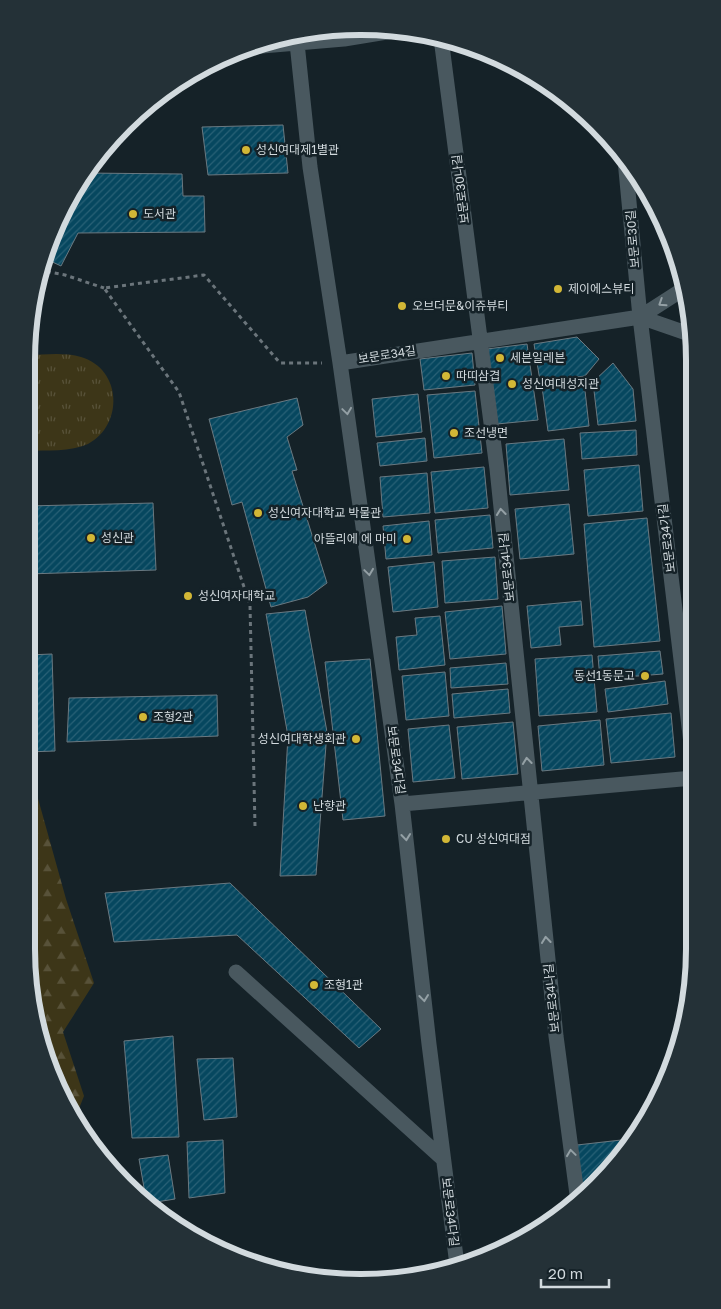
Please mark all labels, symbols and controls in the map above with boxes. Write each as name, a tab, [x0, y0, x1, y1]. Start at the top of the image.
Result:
place label: 성신여대제1별관	[256, 142, 339, 157]
marker: 성신여대제1별관	[240, 144, 252, 156]
street label: 보문로30나길	[449, 154, 472, 225]
place label: 도서관	[143, 206, 176, 221]
marker: 도서관	[127, 208, 139, 220]
street label: 보문로30길	[622, 209, 643, 269]
place label: 제이에스뷰티	[568, 281, 634, 296]
marker: 제이에스뷰티	[552, 283, 564, 295]
one-way arrow	[659, 296, 668, 306]
place label: 오브더문&이쥬뷰티	[412, 298, 508, 313]
marker: 오브더문&이쥬뷰티	[396, 300, 408, 312]
street label: 보문로34길	[357, 343, 417, 366]
place label: 세븐일레븐	[510, 350, 565, 365]
marker: 세븐일레븐	[494, 352, 506, 364]
place label: 따띠삼겹	[456, 368, 500, 383]
marker: 따띠삼겹	[440, 370, 452, 382]
place label: 성신여대성지관	[522, 376, 599, 391]
marker: 성신여대성지관	[506, 378, 518, 390]
one-way arrow	[341, 407, 352, 415]
place label: 조선냉면	[464, 425, 508, 440]
marker: 조선냉면	[448, 427, 460, 439]
street label: 보문로34가길	[655, 503, 678, 573]
place label: 성신여자대학교 박물관	[268, 505, 381, 520]
marker: 성신여자대학교 박물관	[252, 507, 264, 519]
one-way arrow	[496, 508, 507, 516]
place label: 성신관	[101, 530, 134, 545]
place label: 아뜰리에 에 마미	[314, 531, 397, 546]
marker: 성신관	[85, 532, 97, 544]
street label: 보문로34나길	[495, 532, 518, 602]
marker: 아뜰리에 에 마미	[401, 533, 413, 545]
one-way arrow	[364, 567, 374, 576]
place label: 성신여자대학교	[198, 588, 275, 603]
marker: 성신여자대학교	[182, 590, 194, 602]
place label: 동선1동문고	[574, 668, 635, 683]
marker: 동선1동문고	[639, 670, 651, 682]
place label: 조형2관	[153, 709, 193, 724]
marker: 조형2관	[137, 711, 149, 723]
street label: 보문로34다길	[384, 724, 409, 795]
place label: 성신여대학생회관	[258, 731, 346, 746]
marker: 성신여대학생회관	[350, 733, 362, 745]
one-way arrow	[522, 757, 533, 765]
place label: 난향관	[313, 798, 346, 813]
marker: 난향관	[297, 800, 309, 812]
place label: CU 성신여대점	[456, 831, 531, 846]
one-way arrow	[400, 833, 411, 841]
marker: CU 성신여대점	[440, 833, 452, 845]
one-way arrow	[541, 936, 552, 944]
street label: 보문로34나길	[540, 963, 563, 1033]
place label: 조형1관	[324, 977, 363, 992]
marker: 조형1관	[308, 979, 320, 991]
one-way arrow	[418, 995, 429, 1003]
one-way arrow	[566, 1149, 577, 1157]
street label: 보문로34다길	[439, 1177, 462, 1247]
scale bar	[541, 1256, 608, 1288]
text: 20 m	[548, 1264, 583, 1282]

